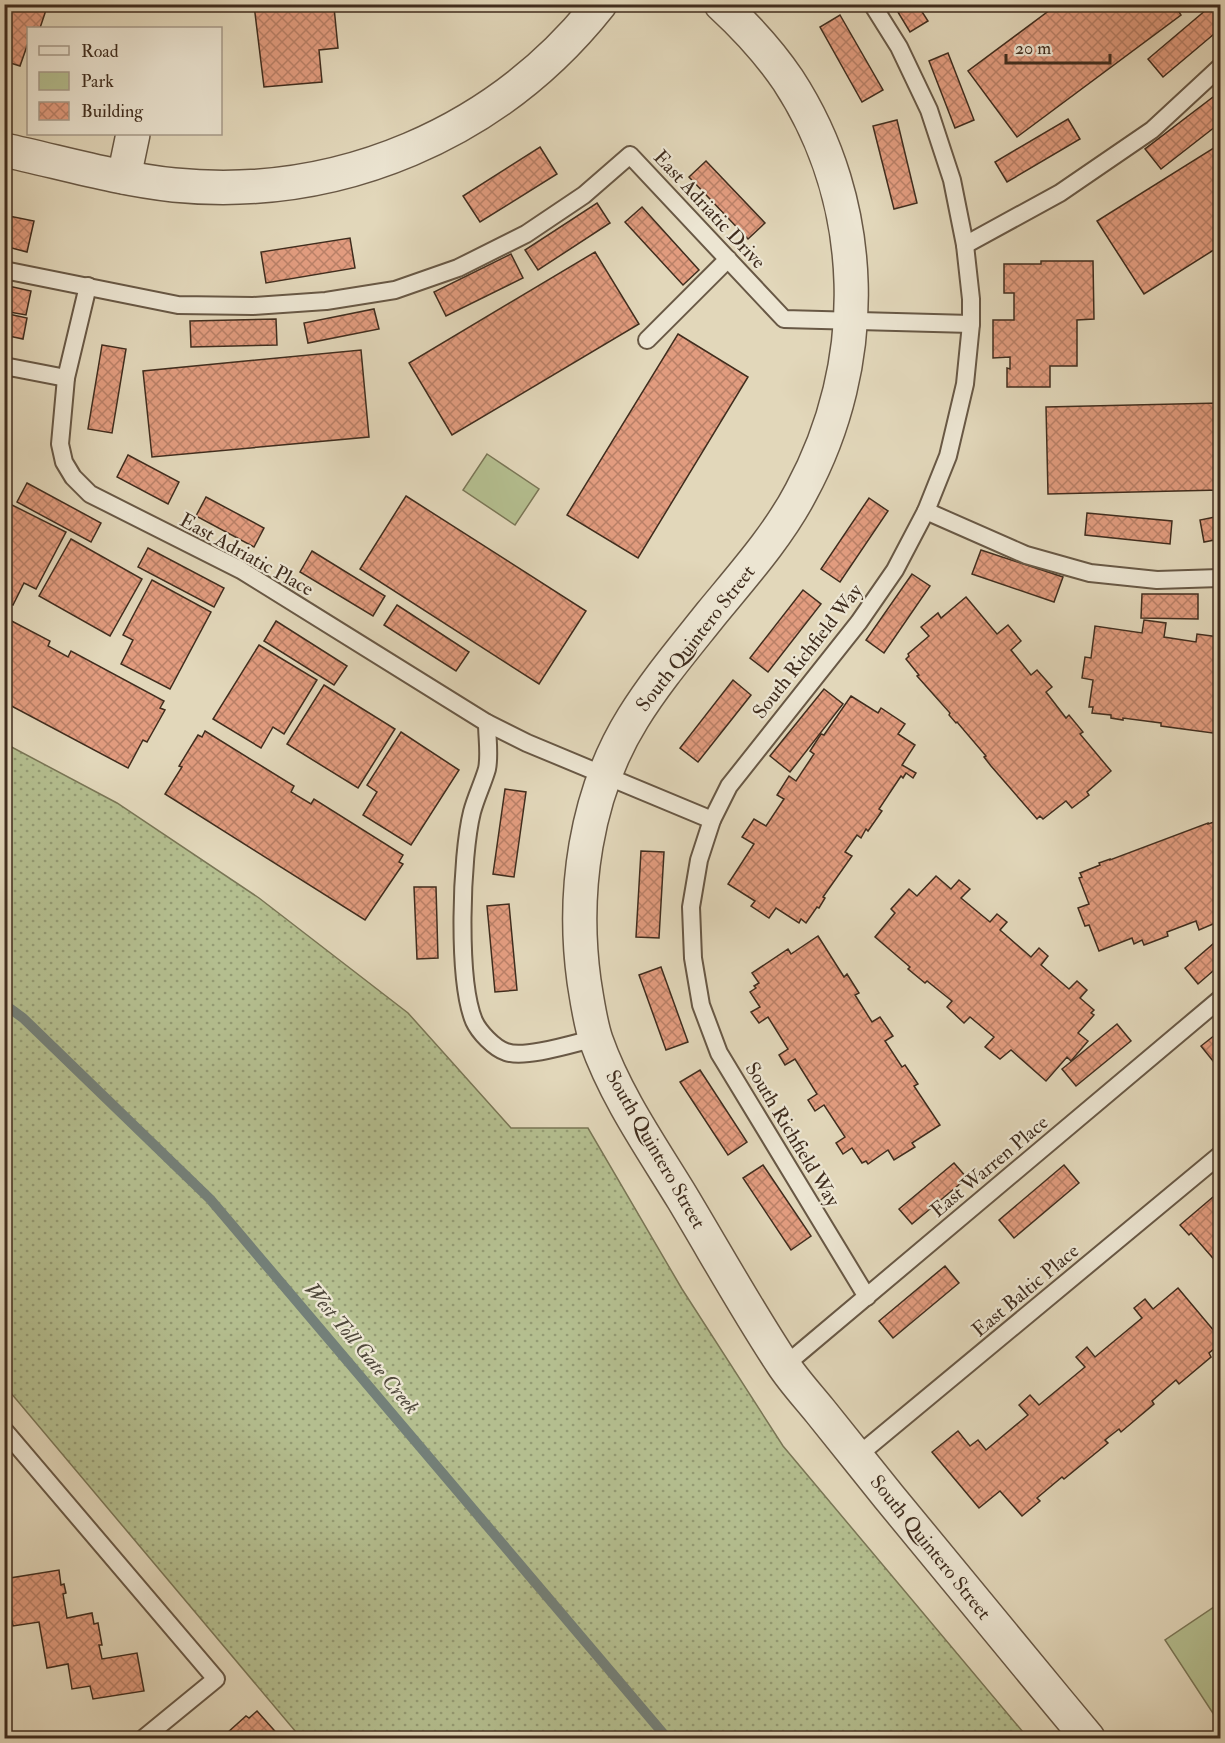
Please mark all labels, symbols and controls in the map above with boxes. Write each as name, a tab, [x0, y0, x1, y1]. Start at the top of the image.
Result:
legend	[27, 27, 222, 135]
scale bar	[1006, 27, 1110, 65]
text: 20 m	[1015, 37, 1051, 60]
text: Road	[81, 40, 119, 63]
text: Park	[81, 70, 114, 93]
text: Building	[81, 100, 144, 123]
street label: East Adriatic Drive	[648, 145, 771, 274]
street label: East Adriatic Place	[175, 507, 318, 602]
street label: South Quintero Street	[630, 560, 761, 717]
street label: South Richfield Way	[747, 578, 869, 724]
street label: South Richfield Way	[740, 1057, 846, 1212]
street label: South Quintero Street	[600, 1065, 711, 1234]
street label: East Warren Place	[925, 1110, 1053, 1223]
street label: East Baltic Place	[967, 1238, 1084, 1342]
water label: West Toll Gate Creek	[298, 1277, 425, 1420]
street label: South Quintero Street	[865, 1470, 997, 1625]

